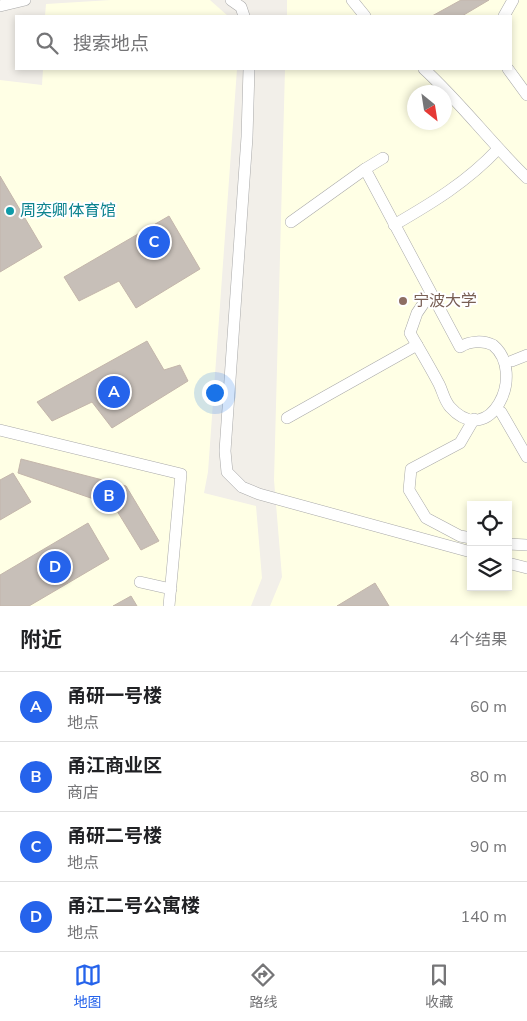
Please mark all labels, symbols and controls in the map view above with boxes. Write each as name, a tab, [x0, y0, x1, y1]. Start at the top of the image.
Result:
search box	[15, 15, 512, 70]
icon: search	[33, 29, 61, 57]
text: 搜索地点	[73, 31, 149, 57]
north arrow	[407, 85, 452, 130]
place label: 周奕卿体育馆	[20, 200, 116, 222]
marker: 周奕卿体育馆	[4, 205, 16, 217]
pin: C	[138, 223, 170, 261]
place label: 宁波大学	[413, 290, 477, 312]
marker: 宁波大学	[397, 295, 409, 307]
pin: A	[98, 373, 130, 411]
your location	[202, 380, 228, 406]
pin: B	[93, 477, 125, 515]
map controls	[467, 501, 512, 591]
button: locate	[467, 501, 512, 546]
button: layers	[467, 546, 512, 591]
pin: D	[39, 548, 71, 586]
text: 附近	[20, 626, 62, 654]
text: 4个结果	[449, 629, 507, 651]
text: 甬研一号楼	[67, 683, 162, 709]
text: A	[30, 696, 42, 718]
text: 60 m	[470, 696, 507, 718]
text: 地点	[67, 712, 99, 734]
text: 甬江商业区	[67, 753, 162, 779]
text: B	[30, 766, 42, 788]
text: 80 m	[470, 766, 507, 788]
text: 商店	[67, 782, 99, 804]
text: 甬研二号楼	[67, 823, 162, 849]
text: C	[31, 836, 41, 858]
text: 90 m	[470, 836, 507, 858]
text: 地点	[67, 852, 99, 874]
text: 甬江二号公寓楼	[67, 893, 200, 919]
text: D	[30, 906, 42, 928]
text: 140 m	[460, 906, 507, 928]
text: 地点	[67, 922, 99, 944]
tab: 地图	[74, 961, 102, 1012]
tab: 路线	[249, 961, 277, 1012]
tab: 收藏	[425, 961, 453, 1012]

